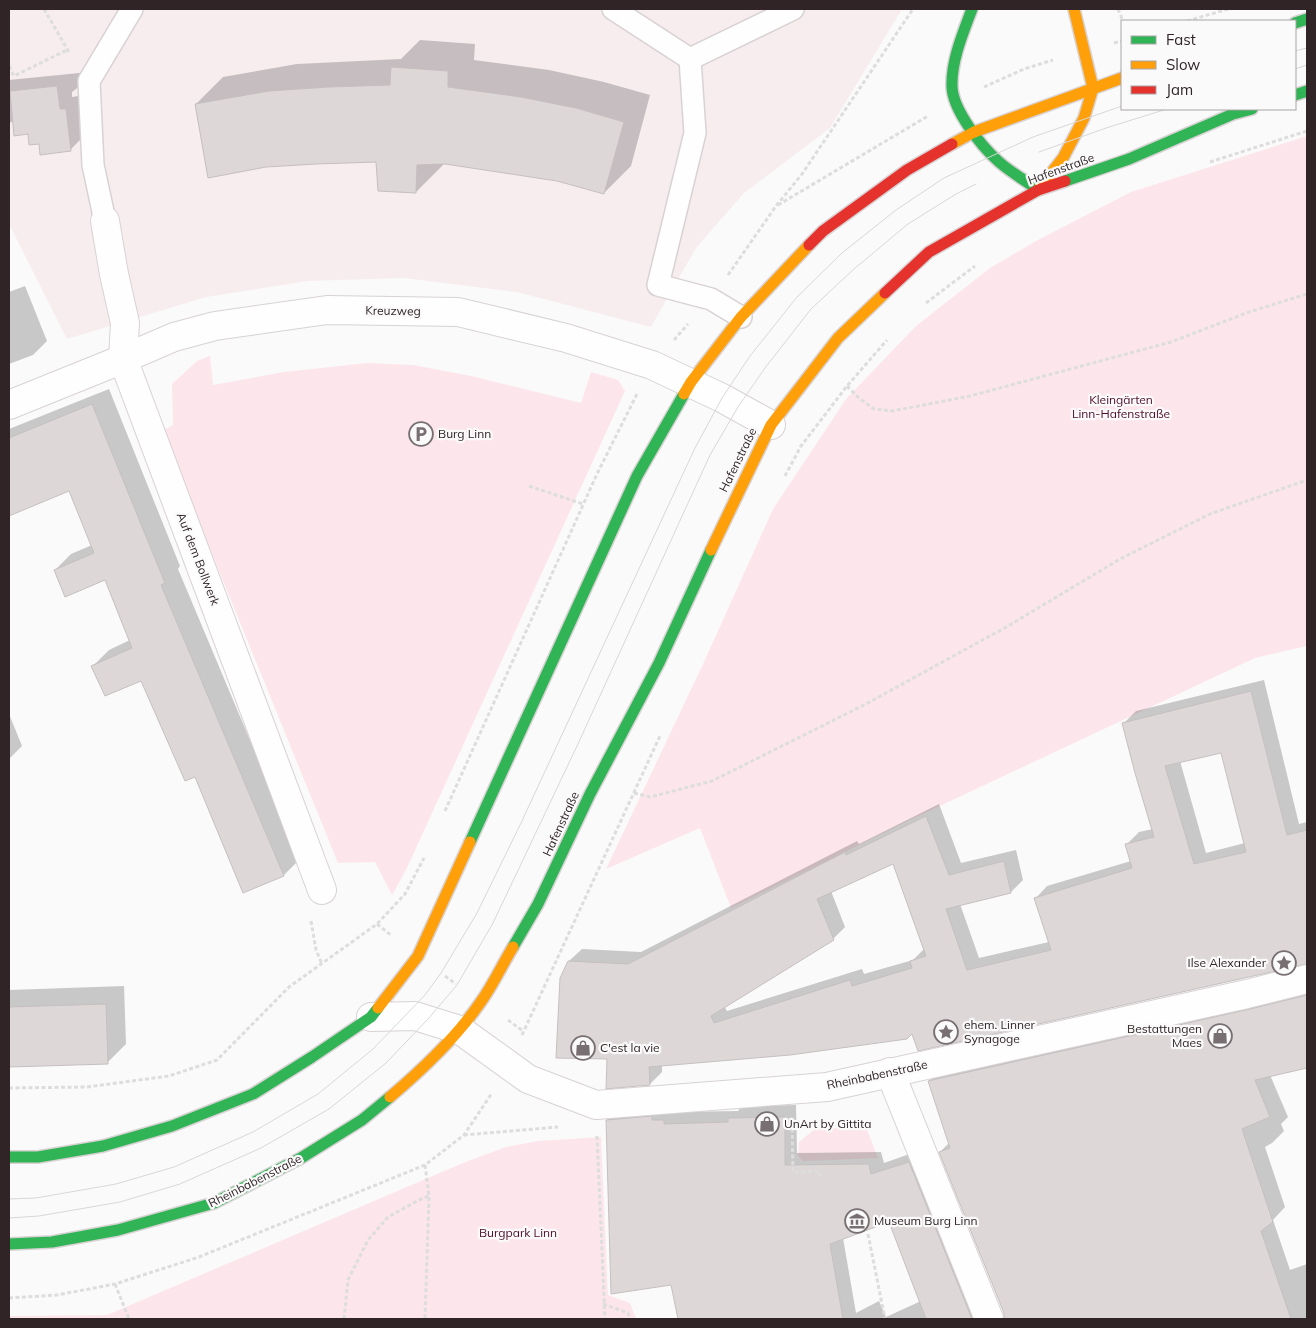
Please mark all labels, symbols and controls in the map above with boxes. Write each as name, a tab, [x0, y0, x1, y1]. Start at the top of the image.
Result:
legend	[1121, 20, 1296, 110]
text: Fast	[1166, 30, 1196, 49]
text: Slow	[1166, 55, 1200, 74]
text: Jam	[1166, 80, 1193, 99]
street label: Hafenstraße	[1026, 150, 1096, 187]
street label: Kreuzweg	[365, 303, 421, 318]
park label: Kleingärten Linn-Hafenstraße	[1072, 392, 1170, 421]
parking icon: Burg Linn	[408, 421, 434, 447]
street label: Hafenstraße	[716, 425, 760, 494]
place label: Burg Linn	[438, 426, 491, 441]
street label: Auf dem Bollwerk	[174, 510, 223, 608]
street label: Hafenstraße	[539, 789, 582, 858]
place icon: Ilse Alexander	[1271, 950, 1297, 976]
place label: Ilse Alexander	[1188, 955, 1267, 970]
place label: ehem. Linner Synagoge	[964, 1017, 1035, 1046]
place icon: ehem. Linner Synagoge	[933, 1019, 959, 1045]
place label: Bestattungen Maes	[1127, 1021, 1202, 1050]
shop icon: Bestattungen Maes	[1207, 1023, 1233, 1049]
shop icon: C'est la vie	[570, 1035, 596, 1061]
place label: C'est la vie	[600, 1040, 660, 1055]
street label: Rheinbabenstraße	[825, 1057, 929, 1093]
shop icon: UnArt by Gittita	[754, 1111, 780, 1137]
place label: UnArt by Gittita	[784, 1116, 871, 1131]
street label: Rheinbabenstraße	[206, 1151, 304, 1211]
museum icon: Museum Burg Linn	[844, 1208, 870, 1234]
place label: Museum Burg Linn	[874, 1213, 977, 1228]
park label: Burgpark Linn	[479, 1225, 557, 1240]

